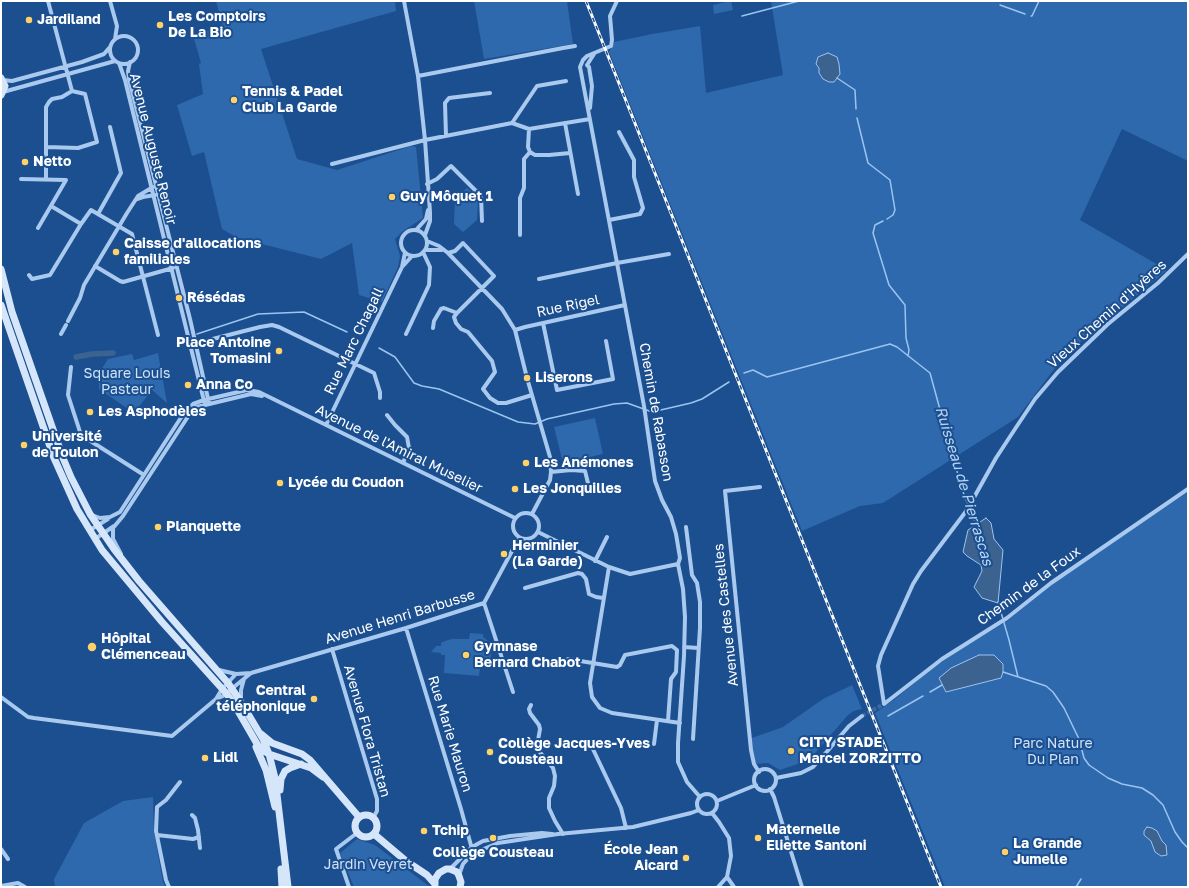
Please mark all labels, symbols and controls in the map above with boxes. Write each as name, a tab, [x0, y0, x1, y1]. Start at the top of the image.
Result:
place label: Les Comptoirs De La Bio	[168, 9, 266, 42]
place label: Jardiland	[37, 12, 101, 28]
marker: Jardiland	[24, 15, 34, 25]
marker: Les Comptoirs De La Bio	[155, 20, 165, 30]
street label: Avenue Auguste Renoir	[126, 71, 180, 227]
place label: Tennis & Padel Club La Garde	[242, 84, 343, 116]
marker: Tennis & Padel Club La Garde	[229, 95, 239, 105]
place label: Netto	[33, 154, 71, 170]
marker: Netto	[20, 157, 30, 167]
place label: Guy Môquet 1	[400, 189, 493, 205]
marker: Guy Môquet 1	[387, 192, 397, 202]
place label: Caisse d'allocations familiales	[124, 236, 261, 268]
marker: Caisse d'allocations familiales	[111, 247, 121, 257]
street label: Vieux Chemin d'Hyères	[1044, 256, 1170, 372]
street label: Rue Marc Chagall	[321, 285, 387, 397]
place label: Résédas	[187, 290, 245, 306]
street label: Rue Rigel	[535, 291, 601, 321]
marker: Résédas	[174, 293, 184, 303]
place label: Place Antoine Tomasini	[176, 335, 271, 368]
street label: Chemin de Rabasson	[636, 341, 676, 483]
marker: Place Antoine Tomasini	[274, 346, 284, 356]
park label: Square Louis Pasteur	[84, 366, 170, 398]
place label: Liserons	[535, 370, 593, 386]
marker: Liserons	[522, 373, 532, 383]
place label: Anna Co	[196, 377, 253, 393]
marker: Anna Co	[183, 380, 193, 390]
street label: Avenue de l'Amiral Muselier	[313, 401, 485, 497]
place label: Les Asphodèles	[98, 404, 206, 420]
water label: Ruisseau de Pierrascas	[931, 404, 997, 568]
marker: Les Asphodèles	[85, 407, 95, 417]
place label: Université de Toulon	[32, 429, 102, 462]
marker: Université de Toulon	[19, 440, 29, 450]
place label: Les Anémones	[534, 455, 633, 471]
marker: Les Anémones	[521, 458, 531, 468]
place label: Lycée du Coudon	[288, 475, 404, 491]
marker: Lycée du Coudon	[275, 478, 285, 488]
place label: Les Jonquilles	[523, 481, 622, 497]
marker: Les Jonquilles	[510, 484, 520, 494]
place label: Planquette	[166, 519, 241, 535]
marker: Planquette	[153, 522, 163, 532]
place label: Herminier (La Garde)	[512, 538, 583, 570]
street label: Avenue des Castelles	[710, 543, 742, 687]
street label: Chemin de la Foux	[974, 543, 1084, 629]
marker: Herminier (La Garde)	[499, 549, 509, 559]
street label: Avenue Henri Barbusse	[323, 586, 477, 648]
place label: Hôpital Clémenceau	[101, 631, 186, 664]
place label: Gymnase Bernard Chabot	[474, 639, 581, 672]
marker: Hôpital Clémenceau	[86, 641, 98, 653]
marker: Gymnase Bernard Chabot	[461, 650, 471, 660]
street label: Avenue Flora Tristan	[340, 663, 394, 799]
street label: Rue Marie Mauron	[424, 674, 476, 794]
place label: Central téléphonique	[216, 683, 306, 716]
marker: Central téléphonique	[309, 694, 319, 704]
place label: CITY STADE Marcel ZORZITTO	[799, 735, 921, 768]
place label: Collège Jacques-Yves Cousteau	[498, 736, 650, 768]
park label: Parc Nature Du Plan	[1013, 736, 1093, 768]
marker: CITY STADE Marcel ZORZITTO	[786, 746, 796, 756]
marker: Collège Jacques-Yves Cousteau	[485, 747, 495, 757]
place label: Lidl	[213, 750, 238, 766]
marker: Lidl	[200, 753, 210, 763]
place label: Maternelle Eliette Santoni	[766, 822, 867, 854]
place label: Tchip	[432, 823, 469, 839]
marker: Tchip	[419, 826, 429, 836]
marker: Collège Cousteau	[488, 833, 498, 843]
marker: Maternelle Eliette Santoni	[753, 833, 763, 843]
place label: La Grande Jumelle	[1013, 836, 1082, 868]
place label: École Jean Aicard	[604, 842, 678, 874]
place label: Collège Cousteau	[432, 845, 554, 861]
marker: La Grande Jumelle	[1000, 847, 1010, 857]
marker: École Jean Aicard	[681, 853, 691, 863]
park label: Jardin Veyret	[324, 857, 412, 873]

